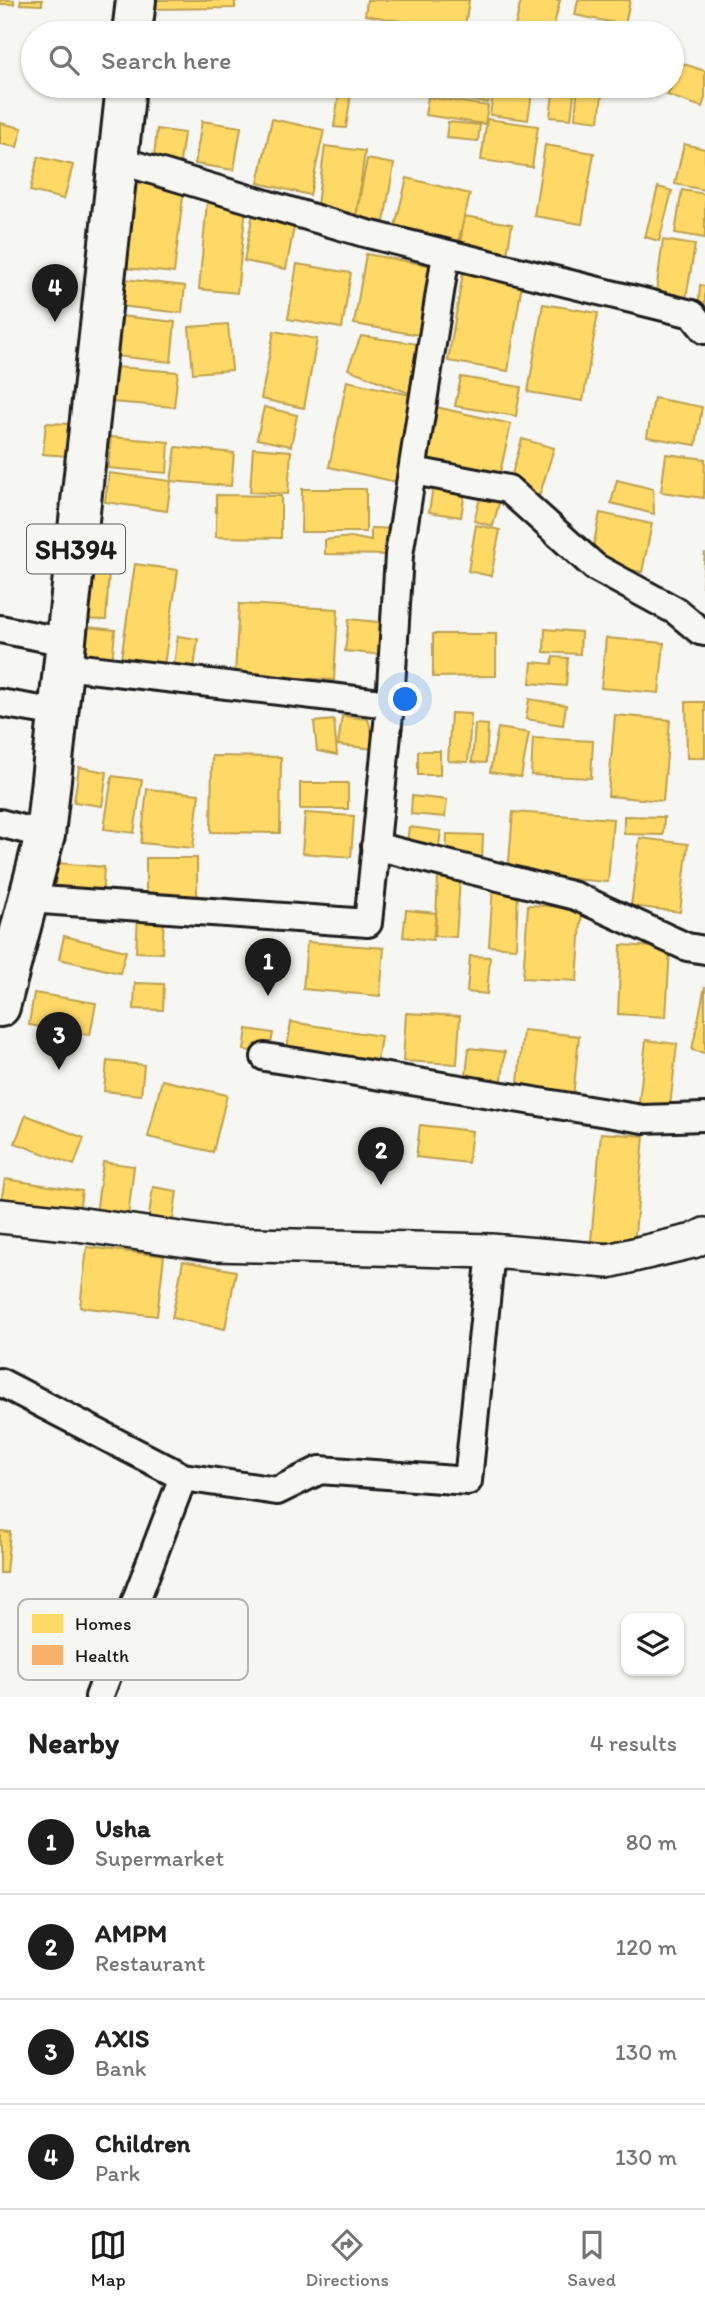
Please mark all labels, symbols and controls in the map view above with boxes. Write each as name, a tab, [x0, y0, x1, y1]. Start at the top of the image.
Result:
search box	[21, 21, 684, 98]
icon: search	[45, 41, 83, 79]
text: Search here	[101, 44, 231, 76]
pin: 4	[32, 264, 78, 322]
road number: SH394	[27, 524, 125, 574]
your location	[388, 682, 422, 716]
pin: 1	[245, 938, 291, 996]
pin: 3	[36, 1012, 82, 1070]
pin: 2	[358, 1127, 404, 1185]
legend	[18, 1599, 248, 1680]
text: Homes	[75, 1612, 131, 1635]
map controls	[621, 1613, 684, 1676]
button: layers	[621, 1613, 684, 1676]
text: Health	[75, 1644, 129, 1667]
text: Nearby	[28, 1724, 119, 1761]
text: 4 results	[590, 1729, 677, 1757]
text: Usha	[95, 1812, 150, 1844]
text: 1	[46, 1828, 56, 1856]
text: 80 m	[626, 1828, 677, 1856]
text: Supermarket	[95, 1844, 224, 1872]
text: AMPM	[95, 1917, 167, 1949]
text: 2	[45, 1933, 57, 1961]
text: 120 m	[616, 1933, 677, 1961]
text: Restaurant	[95, 1949, 205, 1977]
text: AXIS	[95, 2022, 149, 2054]
text: 3	[45, 2038, 57, 2066]
text: 130 m	[615, 2038, 677, 2066]
text: Bank	[95, 2054, 147, 2082]
text: Children	[95, 2127, 190, 2159]
text: 4	[44, 2143, 58, 2171]
text: 130 m	[615, 2143, 677, 2171]
text: Park	[95, 2159, 140, 2187]
tab: Map	[89, 2226, 127, 2291]
tab: Directions	[305, 2226, 389, 2291]
tab: Saved	[567, 2226, 616, 2291]

